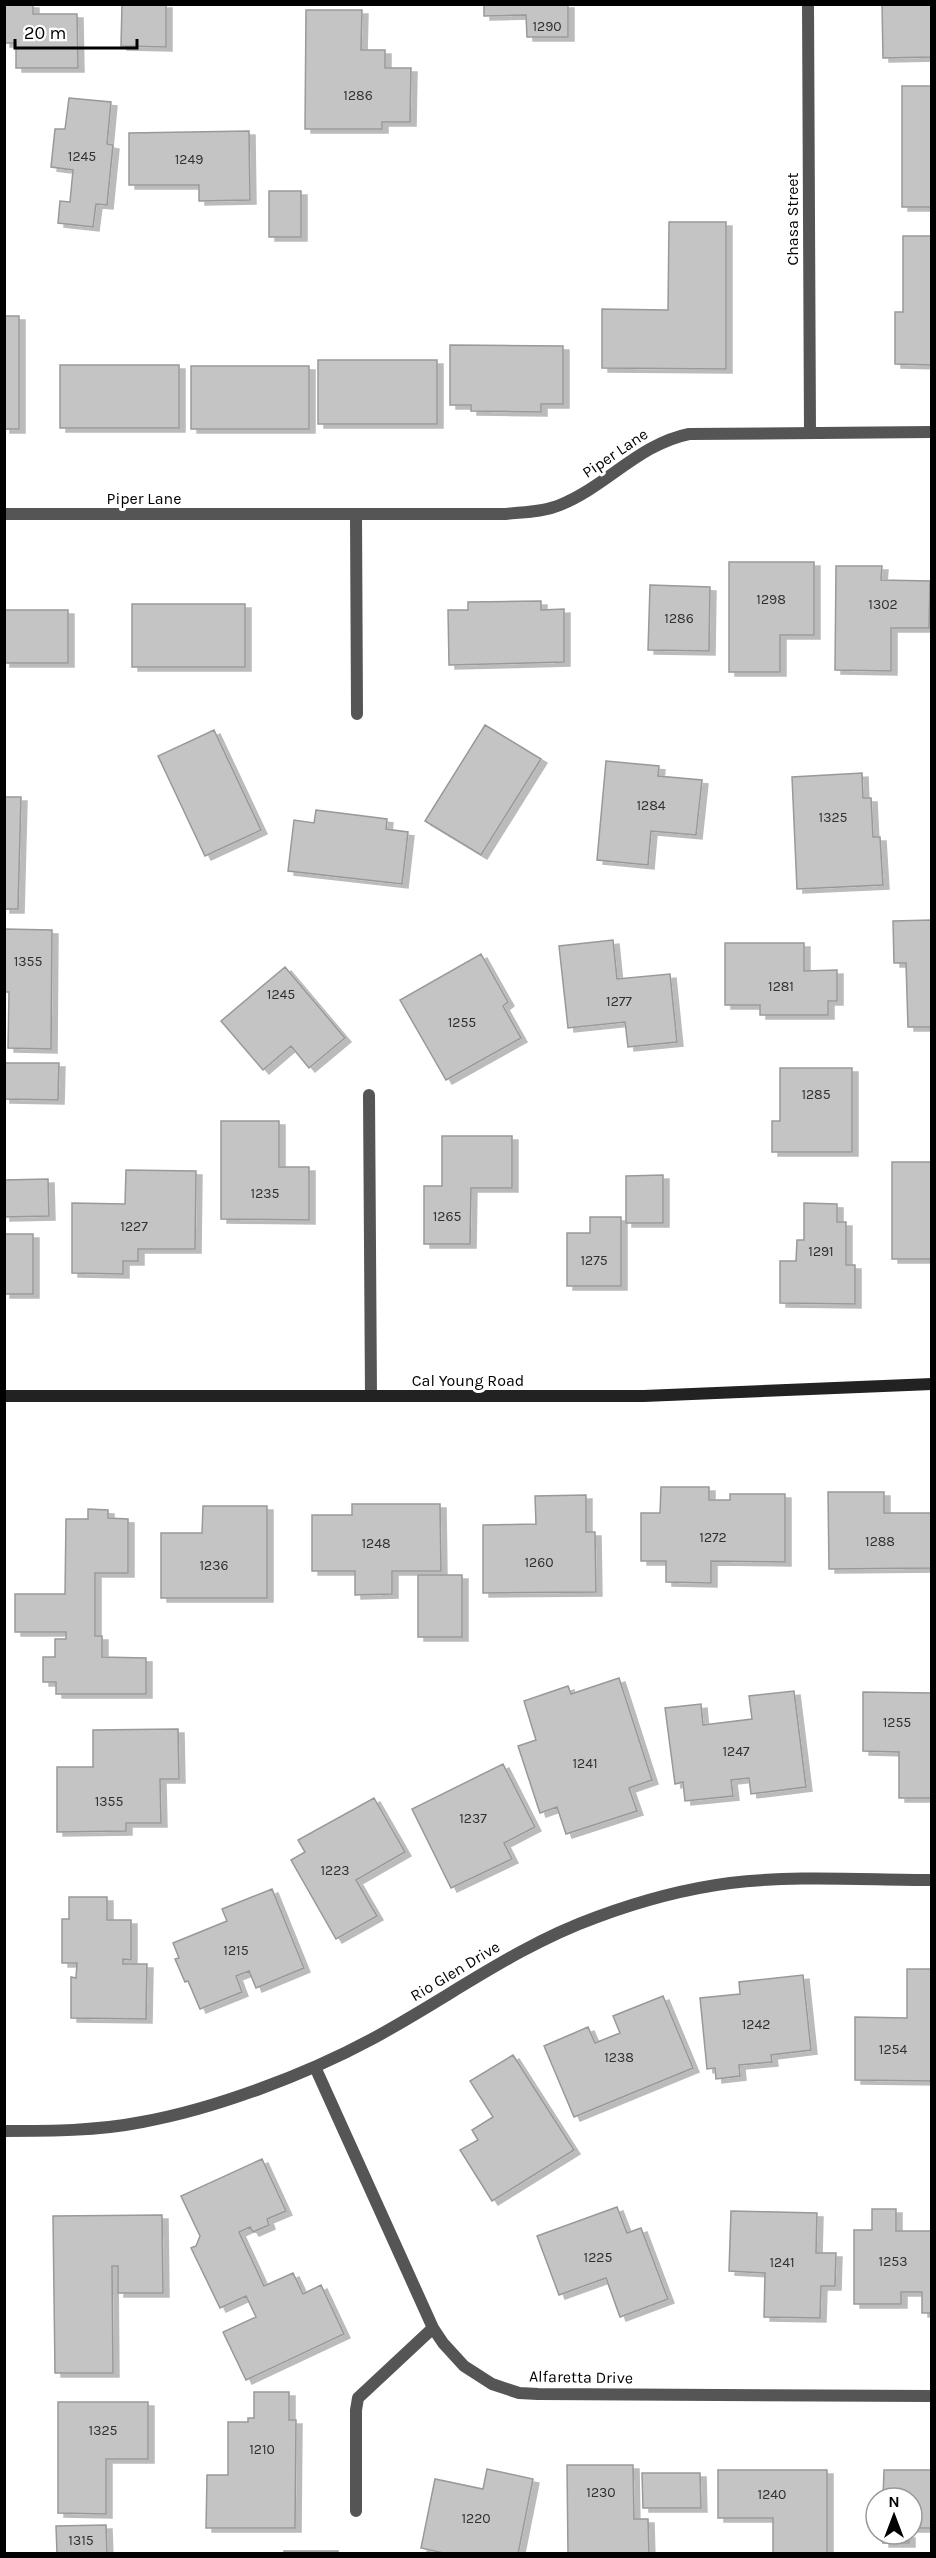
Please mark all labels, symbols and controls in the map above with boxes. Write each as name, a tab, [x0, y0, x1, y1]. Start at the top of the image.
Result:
scale bar	[15, 12, 136, 50]
house number: 1290	[532, 18, 562, 35]
text: 20 m	[24, 22, 66, 44]
house number: 1286	[343, 87, 373, 104]
house number: 1245	[68, 148, 96, 165]
house number: 1249	[175, 151, 203, 168]
street label: Chasa Street	[783, 172, 802, 266]
street label: Piper Lane	[579, 424, 651, 482]
street label: Piper Lane	[107, 489, 181, 508]
house number: 1298	[756, 591, 786, 608]
house number: 1302	[868, 596, 898, 613]
house number: 1286	[664, 610, 694, 627]
house number: 1284	[636, 797, 666, 814]
house number: 1325	[819, 809, 848, 826]
house number: 1355	[14, 953, 42, 970]
house number: 1281	[768, 978, 794, 995]
house number: 1245	[267, 986, 295, 1003]
house number: 1277	[606, 993, 632, 1010]
house number: 1255	[448, 1014, 476, 1031]
house number: 1285	[801, 1086, 831, 1103]
house number: 1235	[251, 1185, 280, 1202]
house number: 1265	[433, 1208, 461, 1225]
house number: 1227	[120, 1218, 148, 1235]
house number: 1291	[808, 1243, 834, 1260]
house number: 1275	[580, 1252, 608, 1269]
street label: Cal Young Road	[412, 1371, 524, 1390]
house number: 1272	[699, 1529, 727, 1546]
house number: 1288	[865, 1533, 895, 1550]
house number: 1248	[361, 1535, 391, 1552]
house number: 1260	[524, 1554, 554, 1571]
house number: 1236	[199, 1557, 229, 1574]
house number: 1255	[883, 1714, 911, 1731]
house number: 1247	[722, 1743, 750, 1760]
house number: 1241	[572, 1755, 598, 1772]
house number: 1355	[95, 1793, 123, 1810]
house number: 1237	[459, 1810, 487, 1827]
house number: 1223	[320, 1862, 350, 1879]
street label: Rio Glen Drive	[407, 1937, 503, 2005]
house number: 1215	[223, 1942, 249, 1959]
house number: 1242	[742, 2016, 770, 2033]
house number: 1254	[879, 2041, 907, 2058]
house number: 1238	[604, 2049, 634, 2066]
house number: 1225	[584, 2249, 612, 2266]
house number: 1253	[879, 2253, 907, 2270]
house number: 1241	[769, 2254, 795, 2271]
street label: Alfaretta Drive	[529, 2367, 633, 2387]
house number: 1325	[89, 2422, 118, 2439]
house number: 1210	[249, 2441, 275, 2458]
house number: 1230	[586, 2484, 616, 2501]
house number: 1240	[758, 2486, 786, 2503]
north arrow	[864, 2486, 924, 2546]
text: N	[888, 2492, 900, 2511]
house number: 1220	[461, 2510, 491, 2527]
house number: 1315	[68, 2532, 94, 2549]

